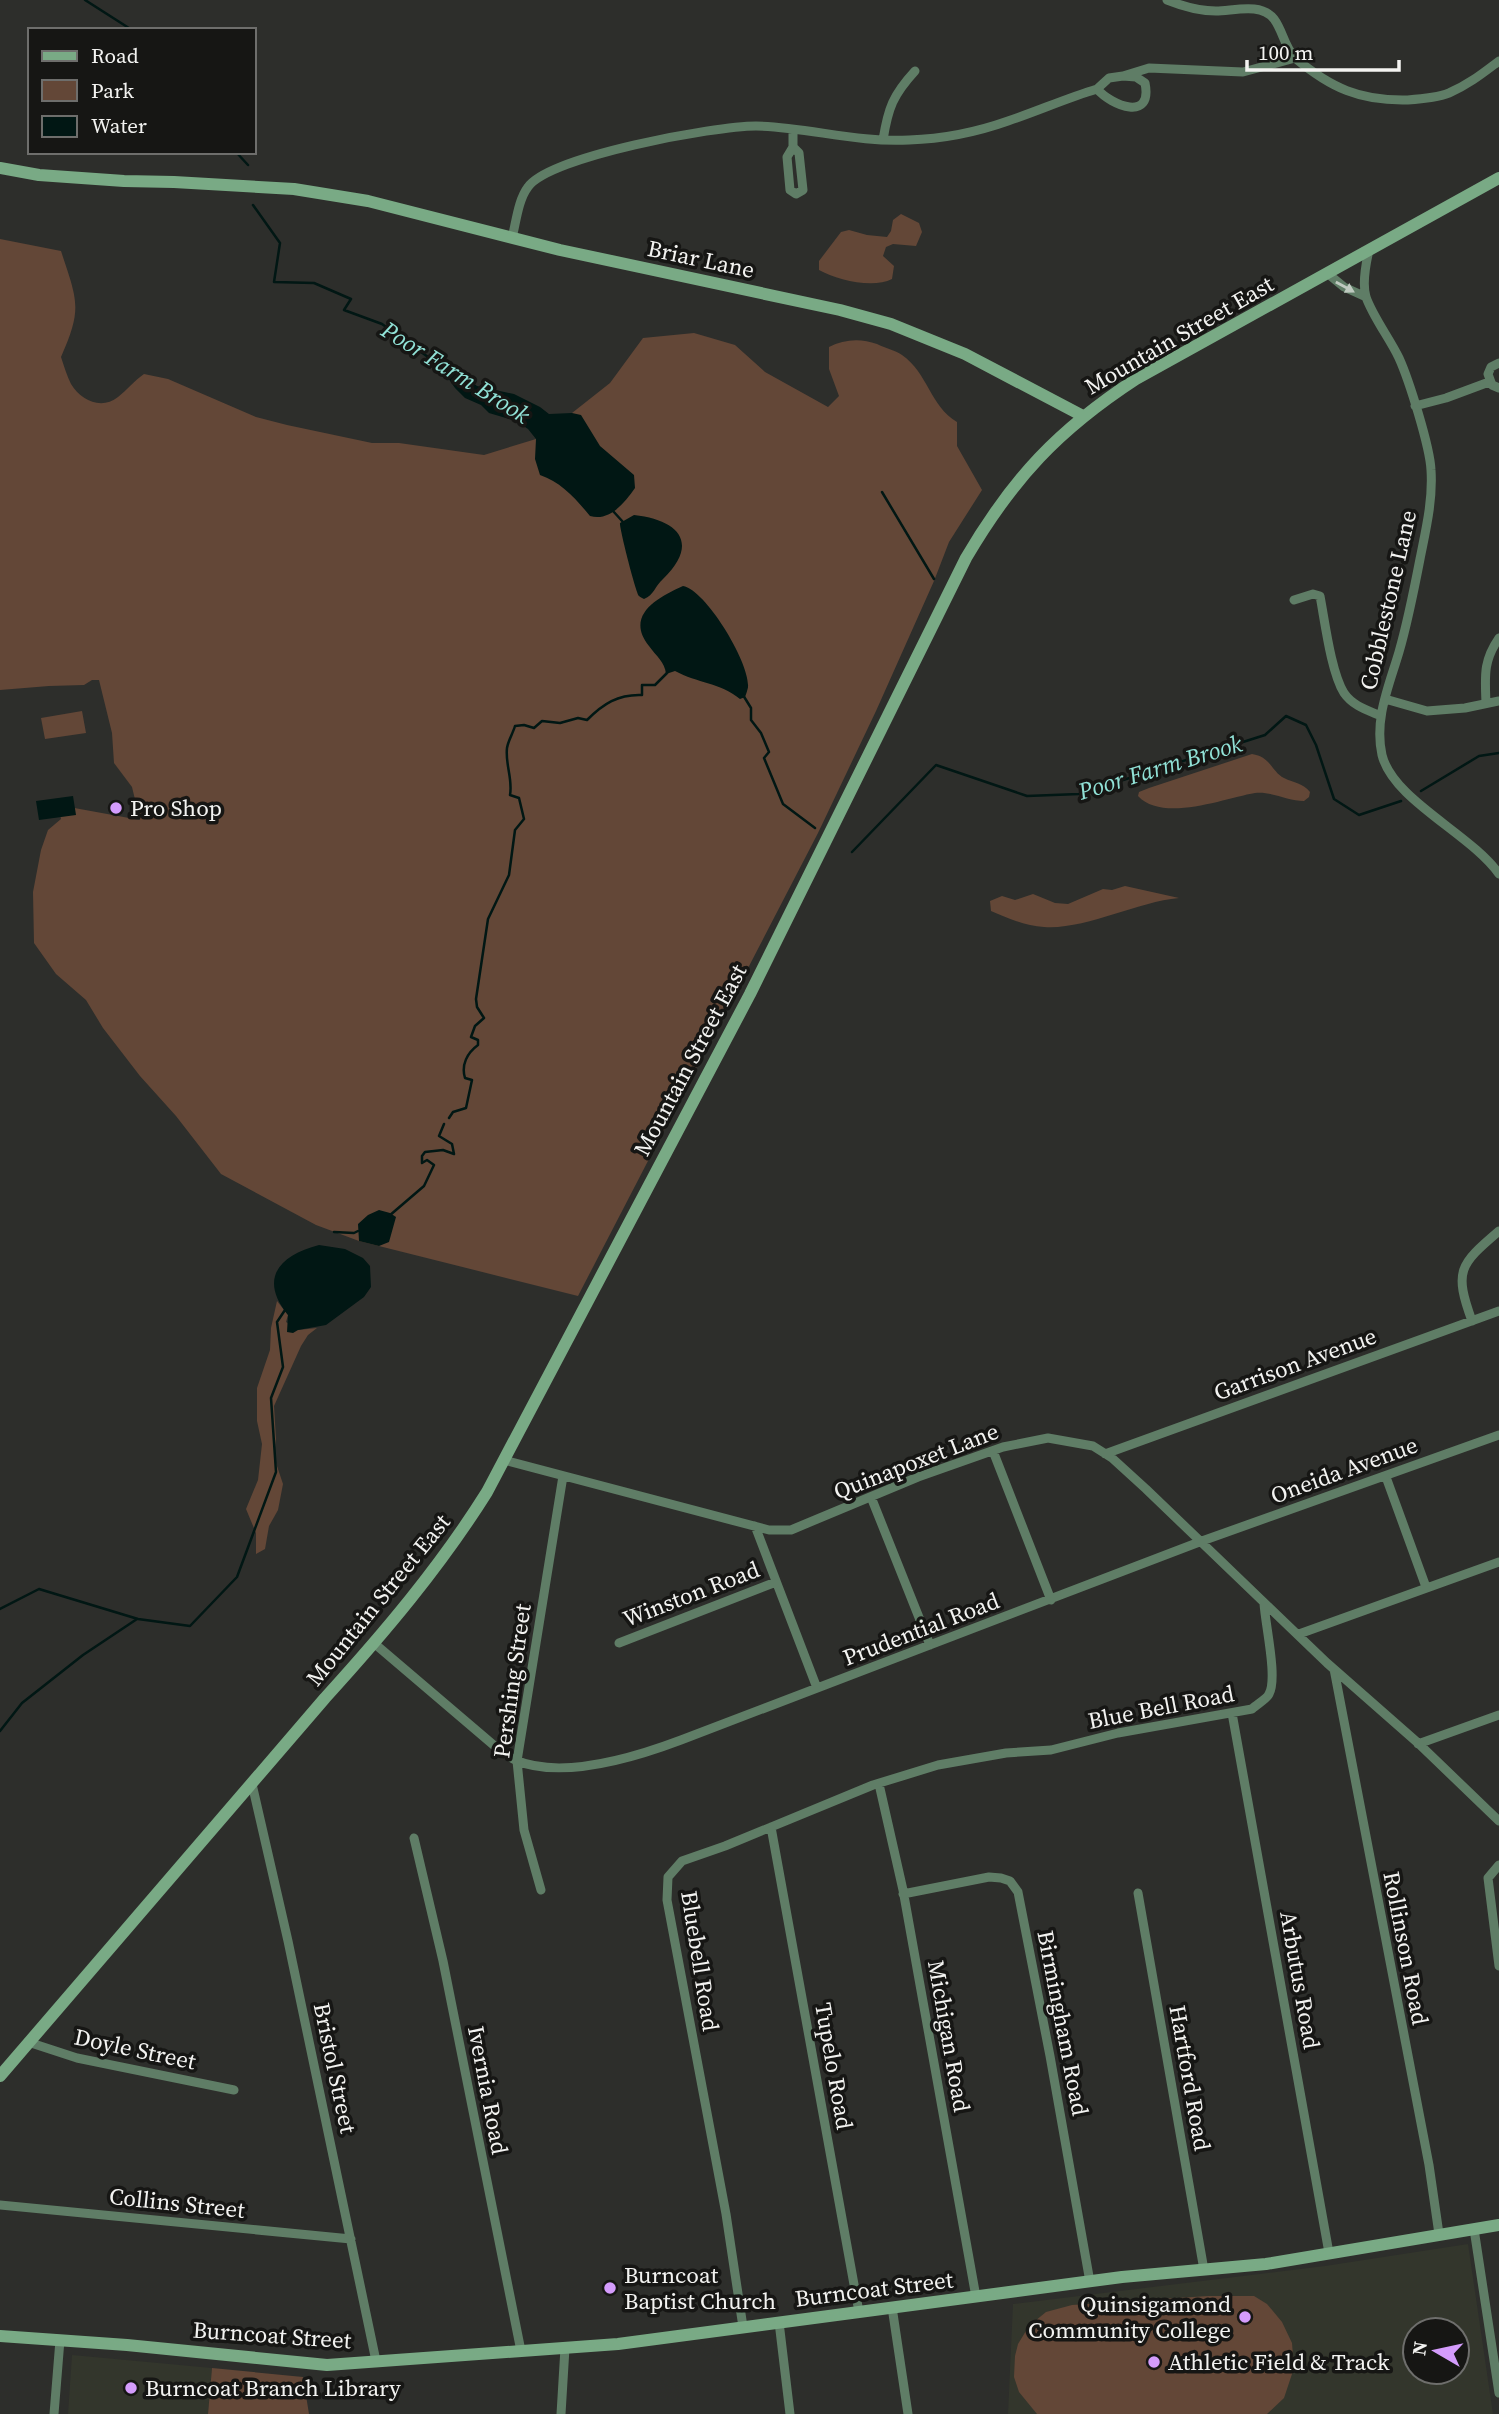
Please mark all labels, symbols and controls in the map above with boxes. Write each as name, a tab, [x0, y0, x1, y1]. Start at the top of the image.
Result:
legend	[28, 28, 256, 154]
scale bar	[1247, 28, 1399, 72]
text: 100 m	[1258, 38, 1313, 67]
text: Road	[91, 41, 139, 70]
text: Park	[91, 76, 135, 105]
text: Water	[91, 111, 147, 140]
street label: Briar Lane	[645, 232, 757, 286]
street label: Mountain Street East	[1079, 268, 1280, 402]
one-way arrow	[1335, 281, 1355, 293]
water label: Poor Farm Brook	[374, 313, 537, 431]
street label: Cobblestone Lane	[1352, 507, 1424, 693]
water label: Poor Farm Brook	[1073, 726, 1247, 808]
place label: Pro Shop	[130, 792, 222, 824]
marker: Pro Shop	[108, 800, 124, 816]
street label: Mountain Street East	[626, 958, 754, 1162]
street label: Garrison Avenue	[1209, 1320, 1381, 1408]
street label: Quinapoxet Lane	[829, 1415, 1003, 1507]
street label: Oneida Avenue	[1266, 1429, 1422, 1511]
street label: Mountain Street East	[299, 1507, 458, 1693]
street label: Winston Road	[618, 1553, 764, 1635]
street label: Prudential Road	[838, 1584, 1004, 1674]
street label: Pershing Street	[485, 1601, 539, 1760]
street label: Blue Bell Road	[1085, 1677, 1237, 1737]
street label: Rollinson Road	[1375, 1869, 1437, 2027]
street label: Bluebell Road	[673, 1889, 727, 2033]
street label: Arbutus Road	[1272, 1909, 1328, 2051]
street label: Birmingham Road	[1029, 1928, 1097, 2118]
street label: Michigan Road	[920, 1958, 978, 2114]
street label: Bristol Street	[306, 2000, 365, 2137]
street label: Tupelo Road	[807, 2000, 861, 2132]
street label: Hartford Road	[1161, 2003, 1219, 2153]
street label: Doyle Street	[71, 2021, 199, 2078]
street label: Ivernia Road	[460, 2023, 516, 2157]
street label: Collins Street	[108, 2180, 247, 2226]
place label: Burncoat Baptist Church	[624, 2259, 776, 2317]
street label: Burncoat Street	[793, 2263, 955, 2315]
marker: Burncoat Baptist Church	[602, 2280, 618, 2296]
place label: Quinsigamond Community College	[1028, 2288, 1231, 2346]
marker: Quinsigamond Community College	[1237, 2309, 1253, 2325]
street label: Burncoat Street	[192, 2313, 353, 2357]
north arrow	[1401, 2316, 1471, 2386]
text: N	[1405, 2339, 1433, 2357]
place label: Athletic Field & Track	[1168, 2346, 1390, 2378]
marker: Athletic Field & Track	[1146, 2354, 1162, 2370]
place label: Burncoat Branch Library	[145, 2372, 401, 2404]
marker: Burncoat Branch Library	[123, 2380, 139, 2396]

